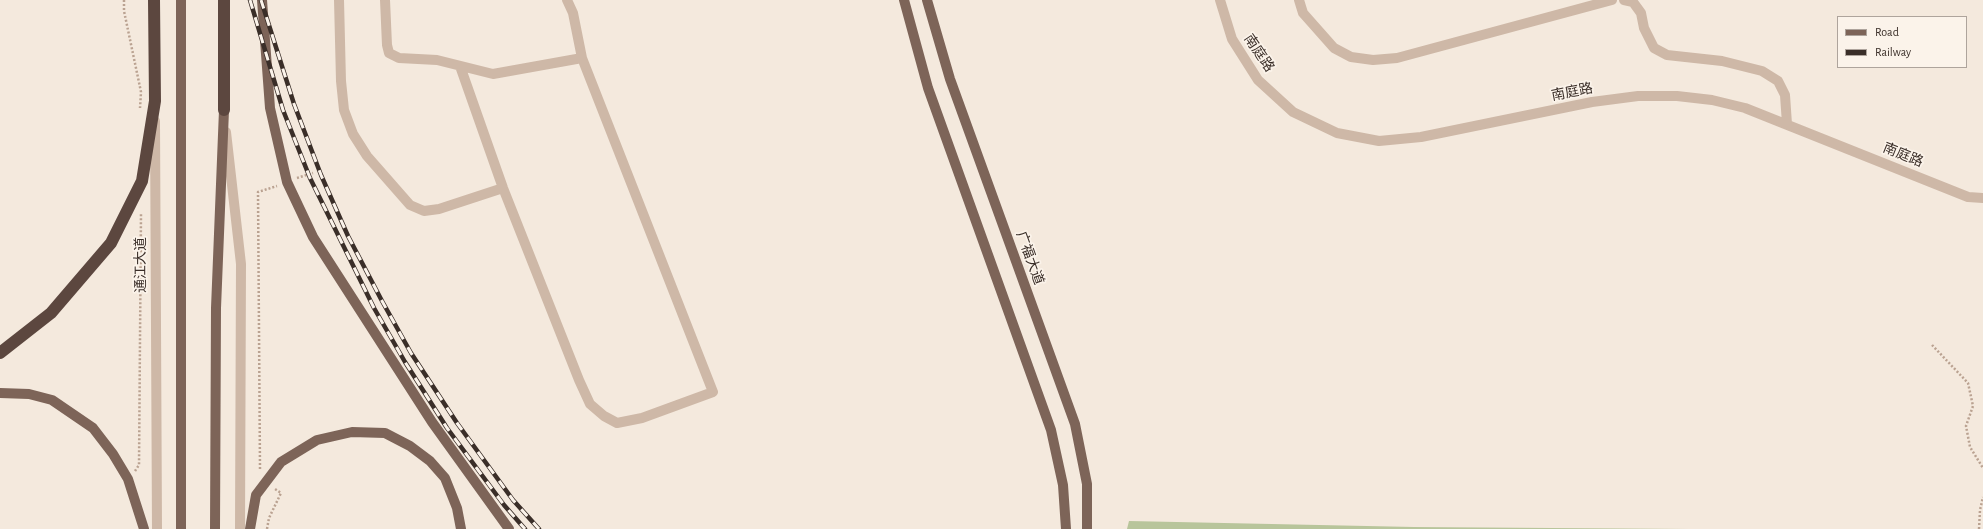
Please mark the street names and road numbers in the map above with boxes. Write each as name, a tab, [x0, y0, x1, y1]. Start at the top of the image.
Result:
street label: 南庭路	[1240, 31, 1278, 75]
street label: 南庭路	[1550, 80, 1594, 104]
street label: 南庭路	[1880, 139, 1926, 171]
street label: 广福大道	[1013, 229, 1047, 287]
street label: 通江大道	[133, 237, 149, 293]

